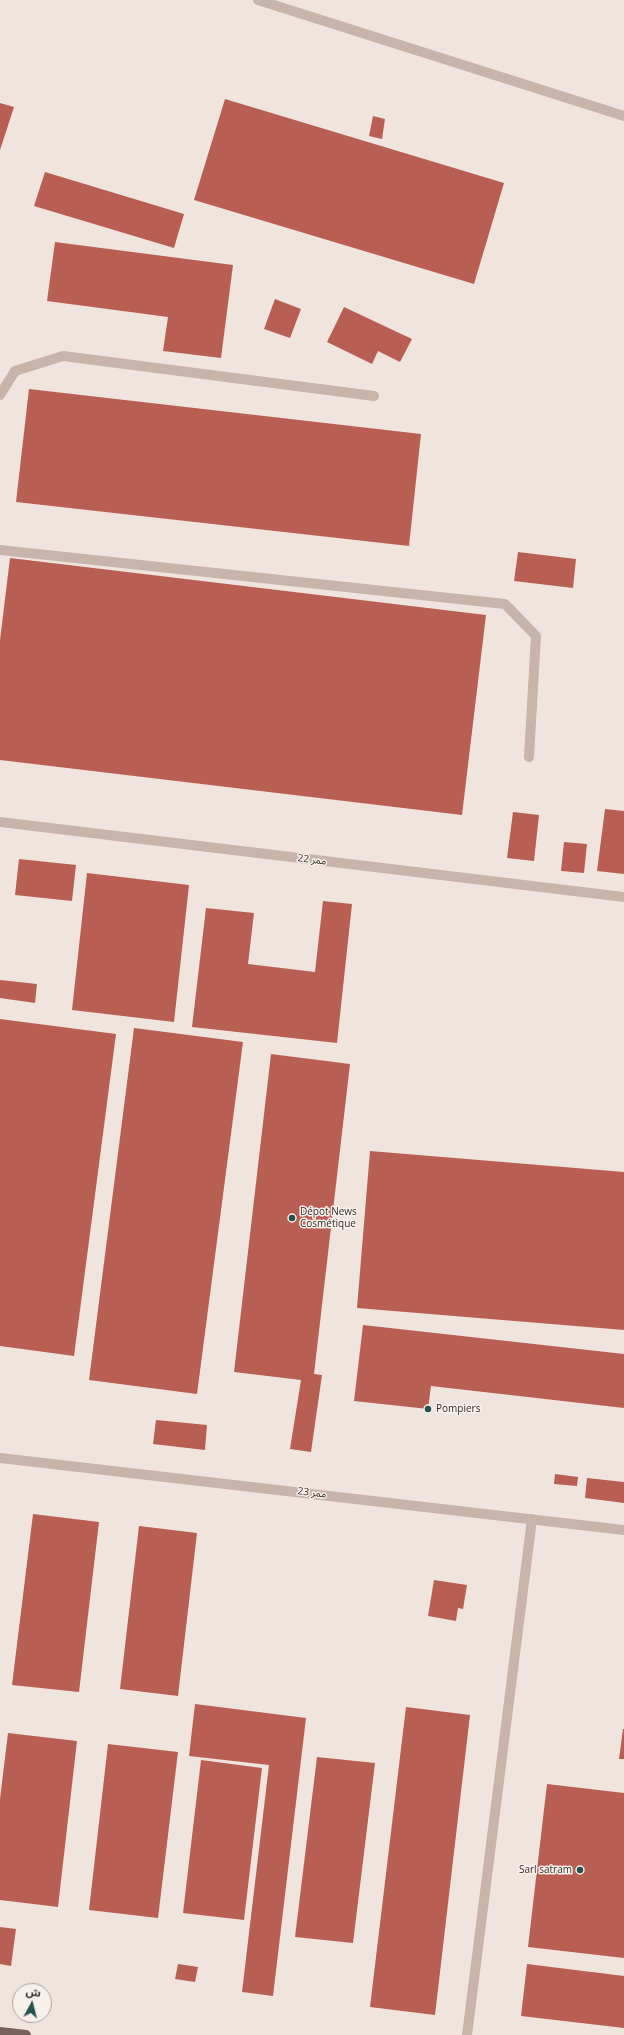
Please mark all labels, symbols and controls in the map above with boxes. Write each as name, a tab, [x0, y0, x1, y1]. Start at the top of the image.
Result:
street label: ممر 22	[297, 852, 327, 868]
place label: Dépot News Cosmétique	[300, 1206, 357, 1230]
marker: Dépot News Cosmétique	[287, 1213, 297, 1223]
place label: Pompiers	[436, 1403, 480, 1415]
marker: Pompiers	[423, 1404, 433, 1414]
street label: ممر 23	[297, 1485, 327, 1501]
place label: Sarl satram	[519, 1864, 572, 1876]
marker: Sarl satram	[575, 1865, 585, 1875]
north arrow	[12, 1983, 52, 2023]
text: ش	[25, 1983, 42, 2000]

